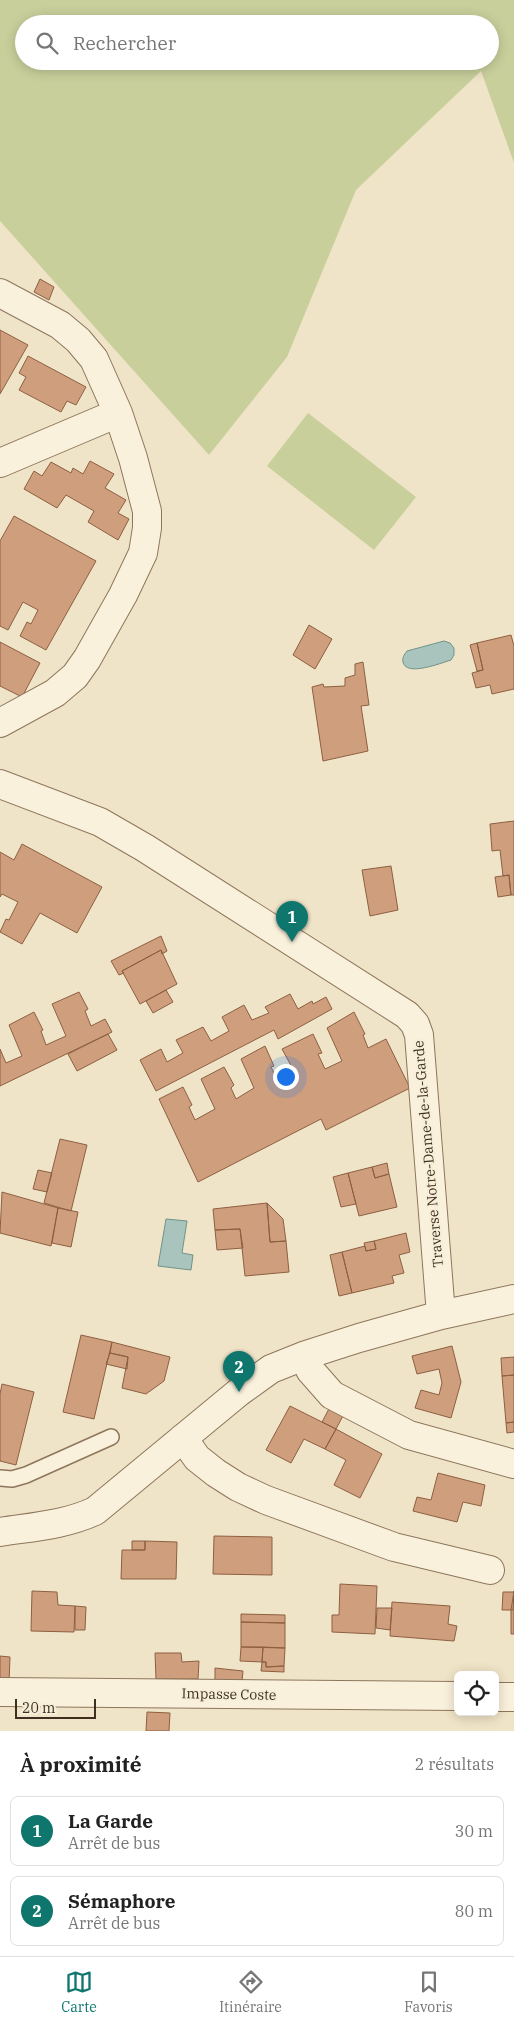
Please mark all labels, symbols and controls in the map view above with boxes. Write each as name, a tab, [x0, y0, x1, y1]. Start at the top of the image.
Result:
search box	[15, 15, 499, 70]
icon: search	[33, 29, 61, 57]
text: Rechercher	[73, 31, 176, 55]
pin: 1	[276, 901, 308, 942]
street label: Traverse Notre-Dame-de-la-Garde	[409, 1040, 447, 1268]
your location	[273, 1064, 299, 1090]
pin: 2	[223, 1351, 255, 1392]
map controls	[454, 1671, 499, 1716]
button: locate	[454, 1671, 499, 1716]
street label: Impasse Coste	[181, 1684, 277, 1704]
scale bar	[15, 1696, 96, 1719]
text: 20 m	[22, 1699, 55, 1717]
text: À proximité	[20, 1750, 142, 1778]
text: 2 résultats	[415, 1754, 494, 1774]
text: La Garde	[68, 1809, 153, 1833]
text: 1	[32, 1821, 42, 1841]
text: 30 m	[455, 1821, 493, 1841]
text: Arrêt de bus	[68, 1833, 160, 1853]
text: Sémaphore	[68, 1889, 176, 1913]
text: 2	[32, 1901, 42, 1921]
text: 80 m	[455, 1901, 493, 1921]
text: Arrêt de bus	[68, 1913, 160, 1933]
tab: Carte	[61, 1968, 97, 2016]
tab: Itinéraire	[219, 1968, 282, 2016]
tab: Favoris	[404, 1968, 453, 2016]

